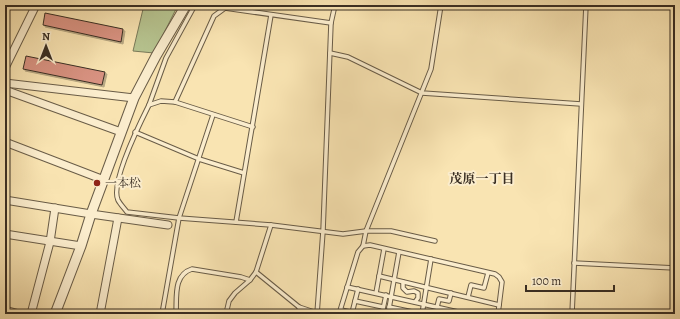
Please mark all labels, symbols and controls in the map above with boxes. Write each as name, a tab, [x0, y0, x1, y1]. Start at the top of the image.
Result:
north arrow	[26, 26, 66, 66]
text: N	[42, 29, 50, 44]
district label: 茂原一丁目	[449, 170, 515, 187]
place label: 一本松	[105, 175, 141, 191]
marker: 一本松	[92, 178, 102, 188]
scale bar	[526, 267, 614, 293]
text: 100 m	[532, 273, 561, 289]

